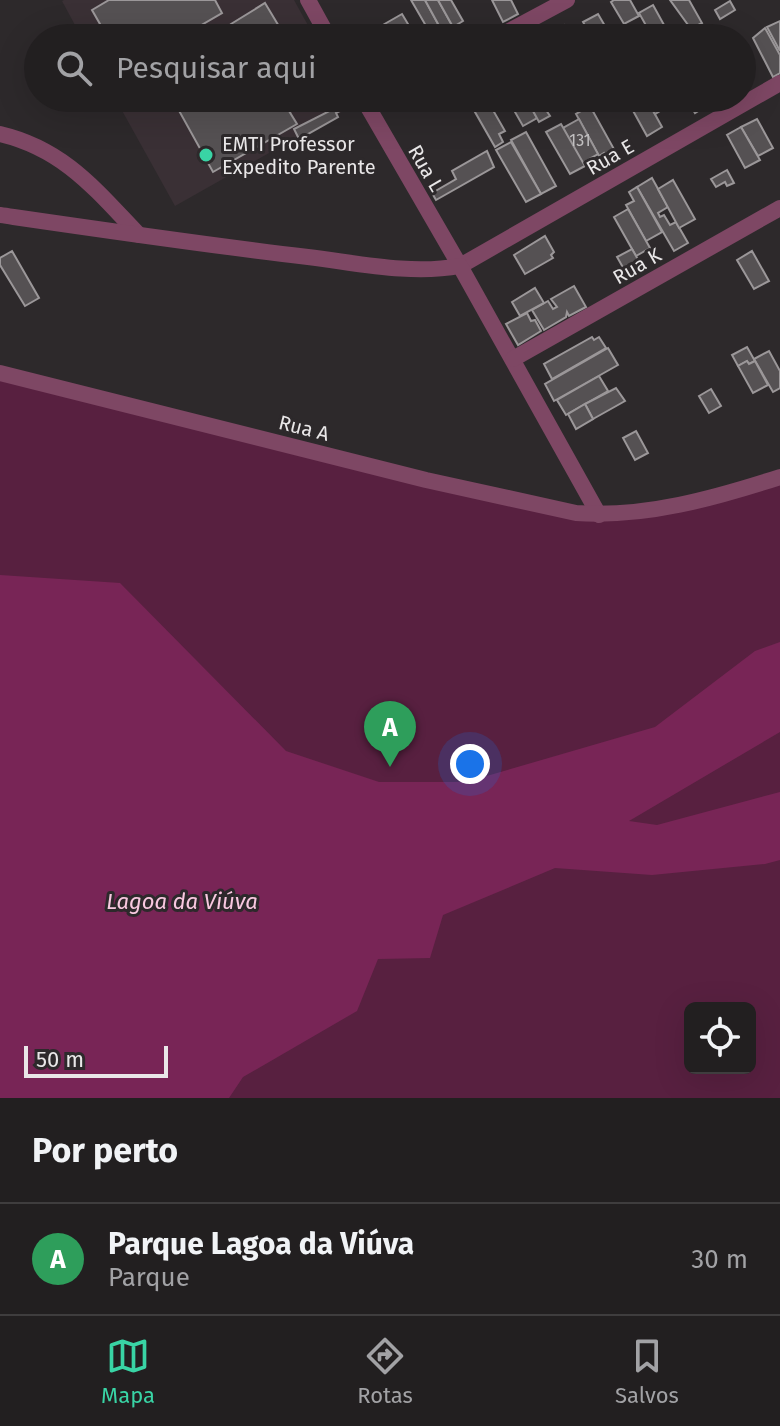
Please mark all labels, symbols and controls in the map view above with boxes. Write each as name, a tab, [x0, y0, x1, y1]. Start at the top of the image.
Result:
search box	[24, 24, 756, 112]
icon: search	[52, 46, 96, 90]
text: Pesquisar aqui	[116, 50, 317, 86]
house number: 131	[569, 131, 591, 150]
place label: EMTI Professor Expedito Parente	[222, 132, 376, 179]
street label: Rua E	[582, 134, 638, 180]
street label: Rua L	[403, 140, 449, 196]
marker: EMTI Professor Expedito Parente	[197, 146, 215, 164]
street label: Rua K	[609, 243, 666, 289]
street label: Rua A	[276, 410, 332, 446]
pin: A	[364, 701, 416, 767]
your location	[450, 744, 490, 784]
water label: Lagoa da Viúva	[106, 888, 258, 915]
map controls	[684, 1002, 756, 1074]
button: locate	[684, 1002, 756, 1074]
scale bar	[24, 1042, 168, 1078]
text: 50 m	[36, 1046, 84, 1073]
text: Por perto	[32, 1130, 178, 1171]
text: Parque Lagoa da Viúva	[108, 1226, 414, 1262]
text: A	[50, 1244, 66, 1275]
text: 30 m	[691, 1244, 748, 1275]
text: Parque	[108, 1262, 190, 1293]
tab: Mapa	[101, 1334, 155, 1409]
tab: Rotas	[357, 1334, 413, 1409]
tab: Salvos	[615, 1334, 679, 1409]

